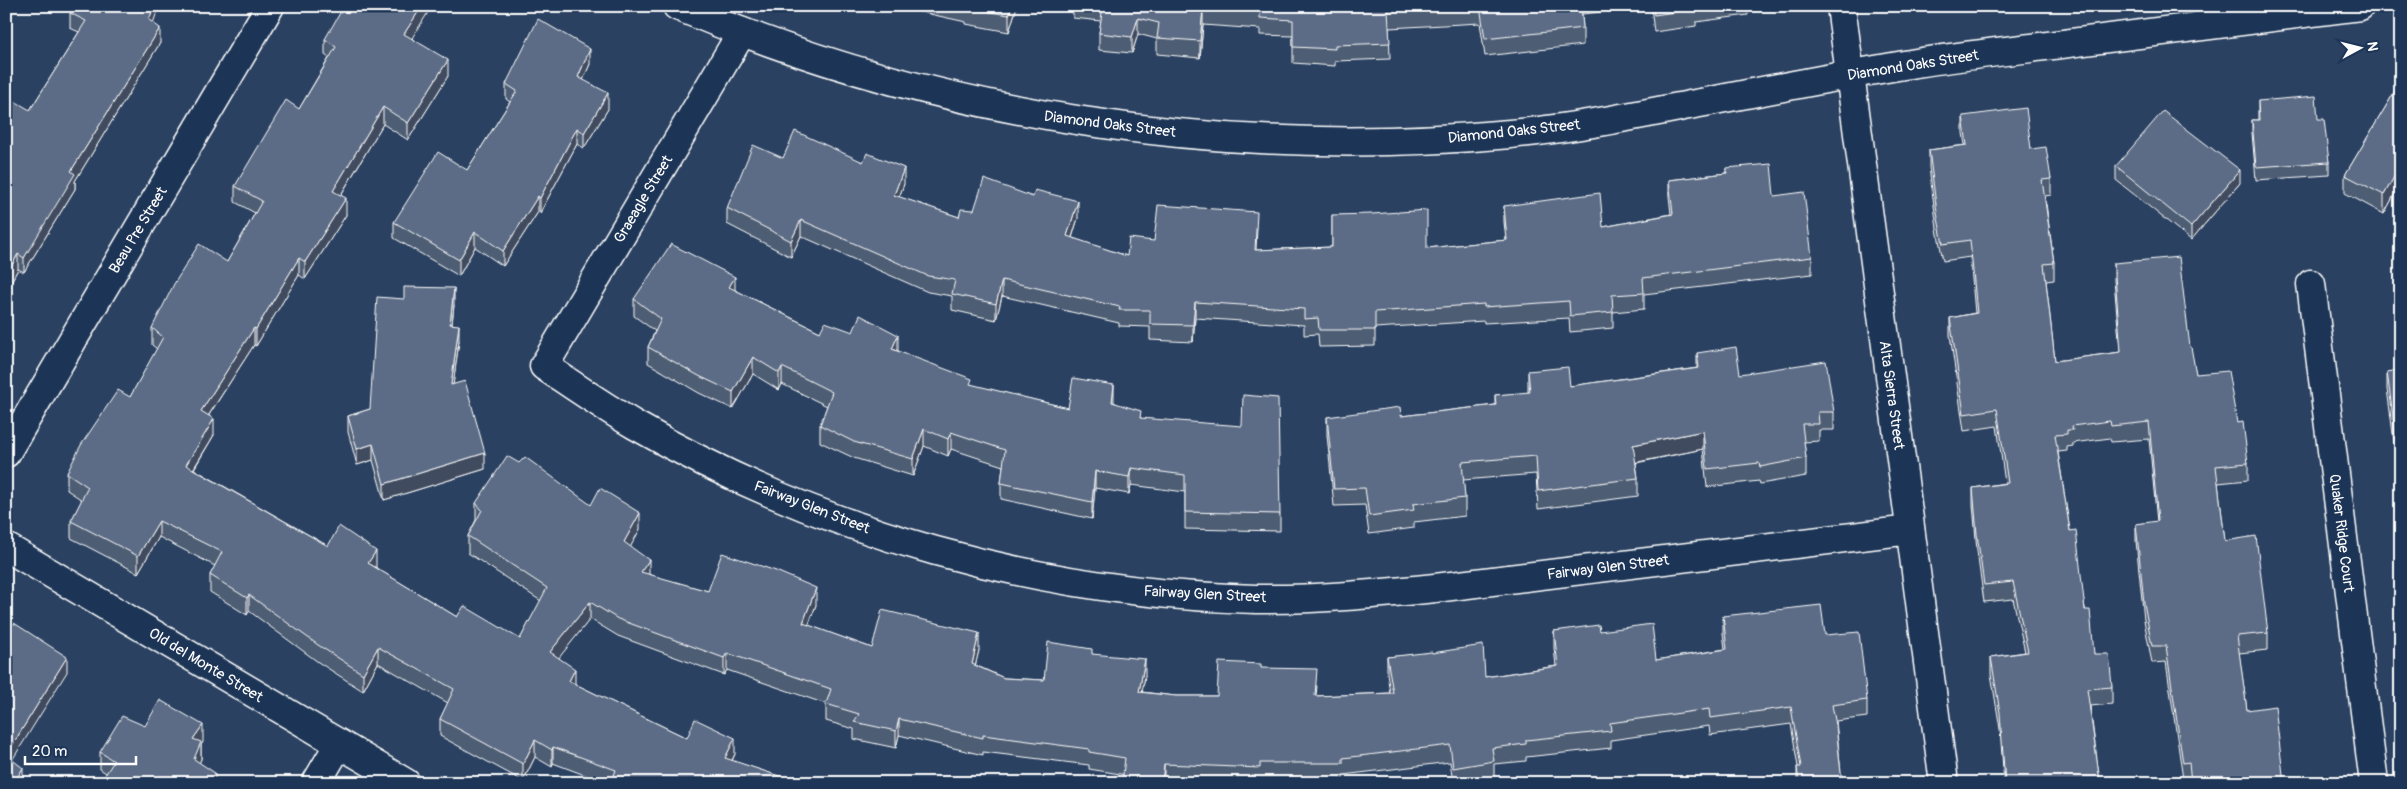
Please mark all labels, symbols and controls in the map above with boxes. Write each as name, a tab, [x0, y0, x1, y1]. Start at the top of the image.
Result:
north arrow	[2334, 22, 2384, 72]
text: N	[2363, 41, 2381, 52]
street label: Diamond Oaks Street	[1846, 46, 1981, 85]
street label: Diamond Oaks Street	[1043, 107, 1178, 142]
street label: Diamond Oaks Street	[1447, 115, 1582, 148]
street label: Graeagle Street	[610, 151, 678, 247]
street label: Beau Pre Street	[105, 183, 172, 277]
street label: Alta Sierra Street	[1874, 339, 1909, 452]
street label: Quaker Ridge Court	[2325, 473, 2358, 594]
street label: Fairway Glen Street	[751, 477, 873, 539]
street label: Fairway Glen Street	[1546, 550, 1671, 584]
street label: Fairway Glen Street	[1143, 582, 1268, 607]
street label: Old del Monte Street	[145, 624, 267, 707]
scale bar	[25, 734, 136, 766]
text: 20 m	[32, 742, 67, 761]

